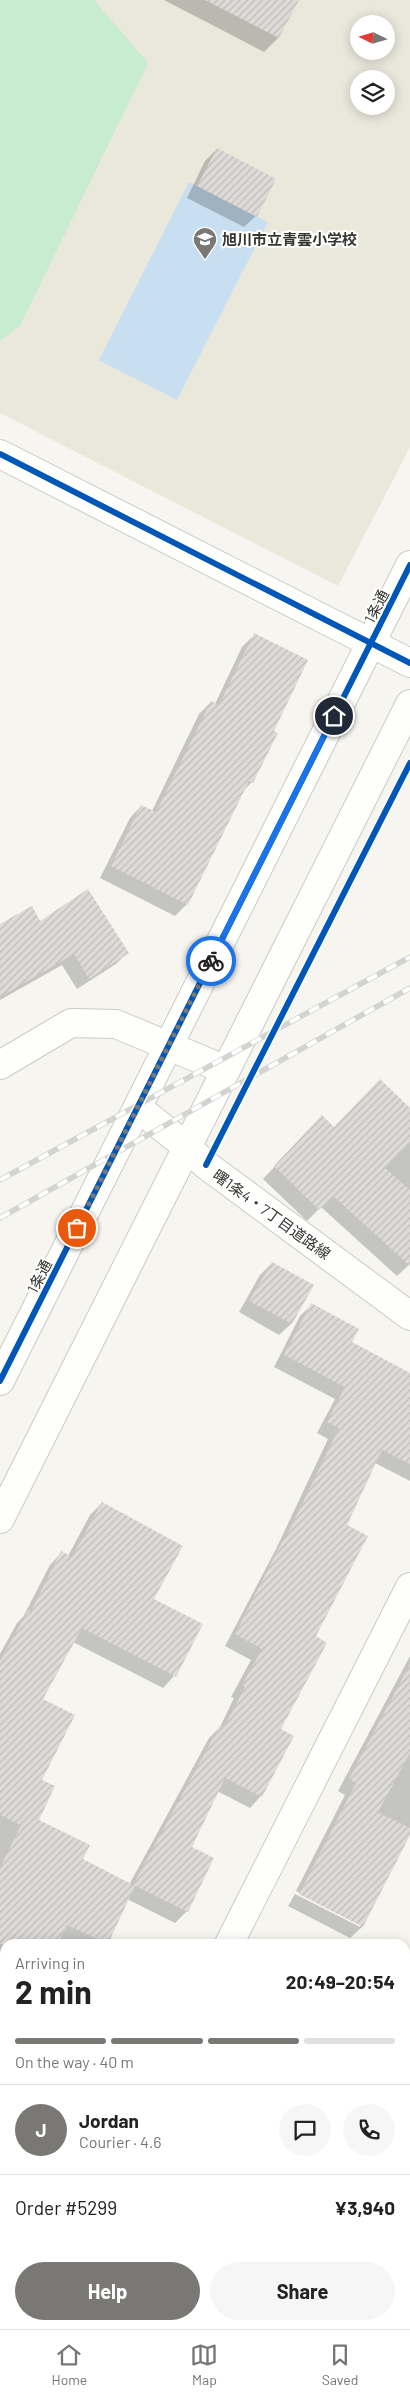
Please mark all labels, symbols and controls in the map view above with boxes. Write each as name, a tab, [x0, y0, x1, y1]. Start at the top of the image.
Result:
north arrow	[350, 15, 395, 60]
map controls	[350, 15, 395, 115]
button: layers	[350, 70, 395, 115]
school or university icon: 旭川市立青雲小学校	[192, 226, 218, 260]
place label: 旭川市立青雲小学校	[222, 230, 357, 248]
street label: 1条通	[360, 586, 392, 626]
pin	[313, 695, 355, 737]
icon: home	[320, 702, 348, 730]
courier	[186, 936, 236, 986]
icon: bike	[197, 947, 225, 975]
street label: 曙1条4・7丁目道路線	[210, 1165, 334, 1263]
pin	[56, 1207, 98, 1249]
icon: bag	[63, 1214, 91, 1242]
street label: 1条通	[23, 1256, 55, 1296]
text: Arriving in	[15, 1953, 85, 1972]
text: 20:49–20:54	[286, 1970, 395, 1993]
text: 2 min	[15, 1972, 92, 2010]
text: On the way · 40 m	[15, 2052, 134, 2071]
button: chat	[279, 2104, 331, 2156]
button: phone	[343, 2104, 395, 2156]
text: Jordan	[79, 2109, 139, 2132]
text: J	[35, 2118, 47, 2141]
text: Courier · 4.6	[79, 2132, 162, 2151]
text: Order #5299	[15, 2196, 117, 2219]
text: ¥3,940	[334, 2196, 395, 2219]
button: Help	[15, 2262, 200, 2320]
button: Share	[210, 2262, 395, 2320]
tab: Home	[52, 2341, 87, 2388]
tab: Map	[190, 2341, 218, 2388]
tab: Saved	[322, 2341, 358, 2388]

